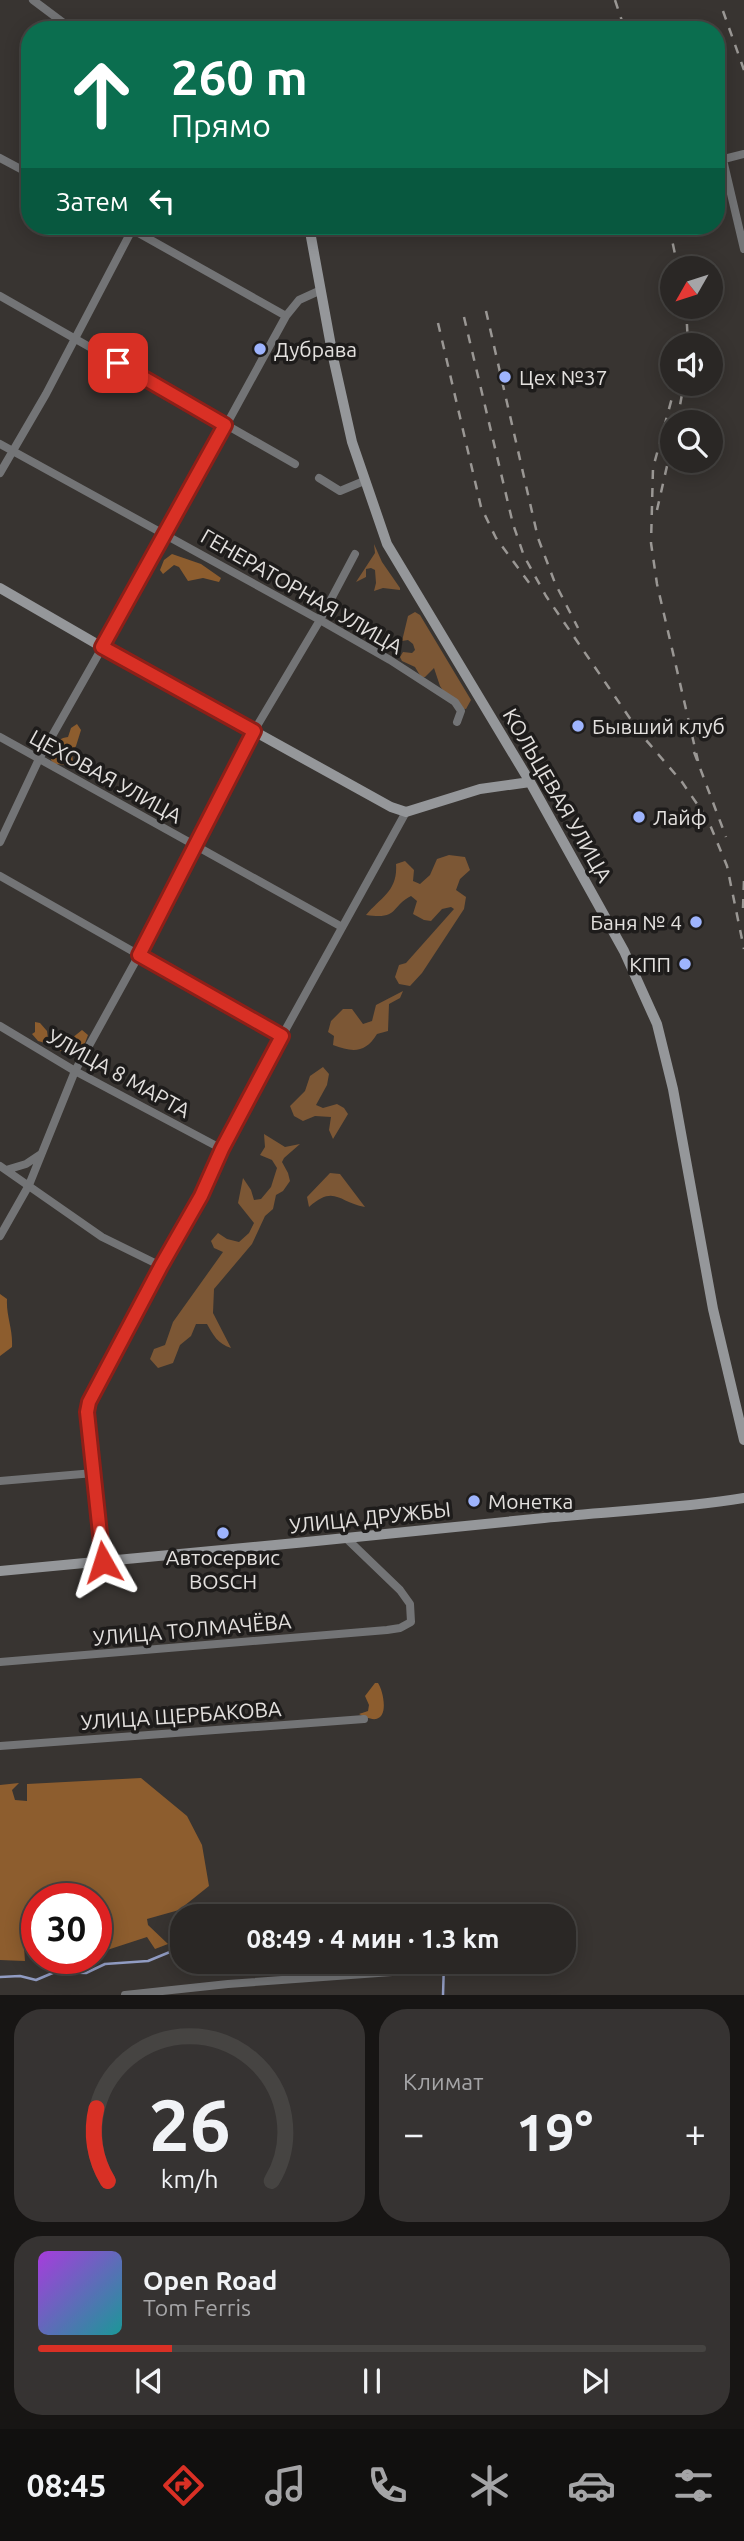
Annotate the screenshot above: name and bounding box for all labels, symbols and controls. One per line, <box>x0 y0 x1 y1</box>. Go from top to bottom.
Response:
icon: ahead <box>56 49 147 140</box>
text: 260 m <box>171 49 308 104</box>
text: Прямо <box>171 107 271 143</box>
icon: left <box>143 182 181 220</box>
text: Затем <box>56 187 129 216</box>
north arrow <box>660 256 723 318</box>
map controls <box>660 256 723 473</box>
pin <box>88 333 148 393</box>
button: sound <box>660 333 723 396</box>
place label: Дубрава <box>274 337 357 361</box>
marker: Дубрава <box>252 341 268 357</box>
icon: arrive <box>99 344 137 382</box>
place label: Цех №37 <box>519 365 608 389</box>
marker: Цех №37 <box>497 369 513 385</box>
button: search <box>660 410 723 473</box>
street label: ГЕНЕРАТОРНАЯ УЛИЦА <box>197 523 407 659</box>
street label: КОЛЬЦЕВАЯ УЛИЦА <box>498 704 618 886</box>
place label: Бывший клуб <box>592 714 725 738</box>
marker: Бывший клуб <box>570 718 586 734</box>
street label: ЦЕХОВАЯ УЛИЦА <box>26 724 186 828</box>
place label: Лайф <box>653 805 707 829</box>
marker: Лайф <box>631 809 647 825</box>
place label: Баня № 4 <box>590 910 682 934</box>
marker: Баня № 4 <box>688 914 704 930</box>
place label: КПП <box>629 952 671 976</box>
marker: КПП <box>677 956 693 972</box>
street label: УЛИЦА 8 МАРТА <box>43 1024 195 1122</box>
place label: Монетка <box>488 1489 573 1513</box>
marker: Монетка <box>466 1493 482 1509</box>
street label: УЛИЦА ДРУЖБЫ <box>288 1497 452 1537</box>
position arrow <box>66 1525 140 1599</box>
marker: Автосервис BOSCH <box>215 1525 231 1541</box>
place label: Автосервис BOSCH <box>166 1545 280 1593</box>
street label: УЛИЦА ТОЛМАЧЁВА <box>92 1608 292 1650</box>
street label: УЛИЦА ЩЕРБАКОВА <box>80 1696 283 1734</box>
speed limit sign: 30 <box>21 1883 112 1974</box>
text: 08:49 · 4 мин · 1.3 km <box>246 1924 500 1953</box>
text: Климат <box>403 2069 483 2094</box>
text: 26 <box>148 2084 231 2166</box>
text: 19° <box>516 2103 593 2161</box>
text: − <box>403 2112 424 2154</box>
text: + <box>685 2112 706 2154</box>
text: km/h <box>161 2165 218 2193</box>
text: Open Road <box>143 2266 277 2295</box>
text: Tom Ferris <box>143 2295 251 2320</box>
icon: previous <box>130 2362 168 2400</box>
icon: pause <box>353 2362 391 2400</box>
icon: next <box>576 2362 614 2400</box>
icon: directions <box>159 2461 208 2510</box>
icon: music <box>261 2461 310 2510</box>
icon: phone <box>363 2461 412 2510</box>
icon: climate <box>465 2461 514 2510</box>
icon: car <box>567 2461 616 2510</box>
icon: filters <box>669 2461 718 2510</box>
text: 08:45 <box>26 2467 107 2503</box>

